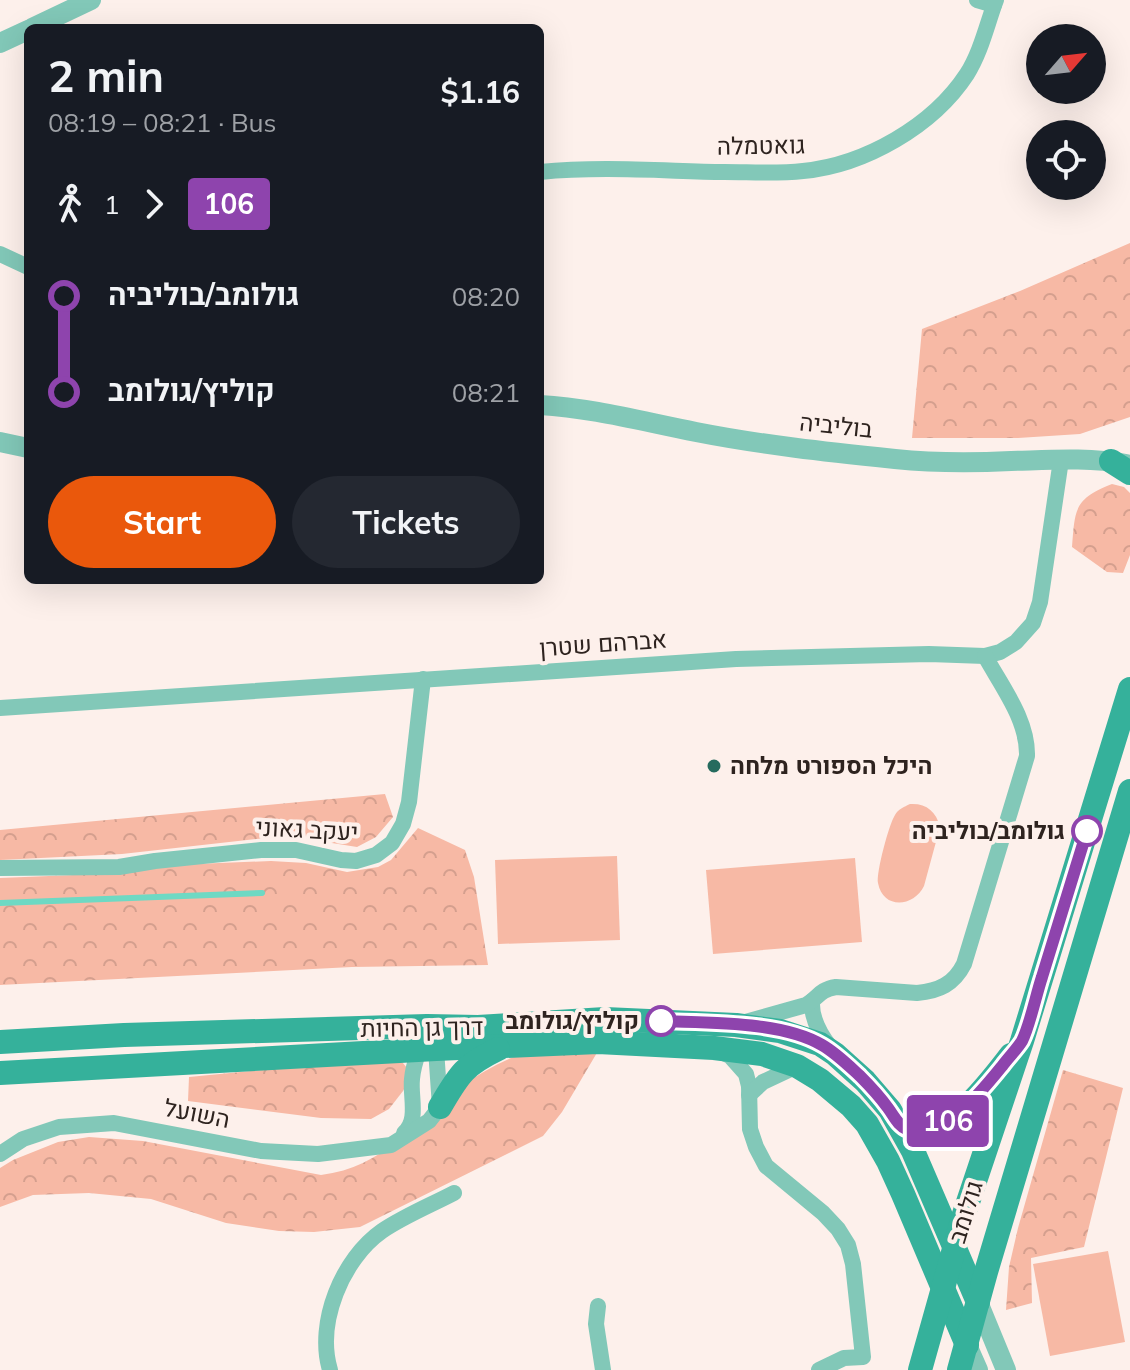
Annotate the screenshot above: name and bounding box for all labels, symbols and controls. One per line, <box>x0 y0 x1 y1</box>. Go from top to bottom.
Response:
north arrow <box>1026 24 1106 104</box>
map controls <box>1026 24 1106 200</box>
text: 2 min <box>48 48 164 103</box>
text: $1.16 <box>441 73 520 111</box>
text: 08:19 – 08:21 · Bus <box>48 106 277 139</box>
button: locate <box>1026 120 1106 200</box>
street label: גואטמלה <box>717 129 805 161</box>
icon: walk <box>48 182 92 226</box>
icon: forward <box>132 182 176 226</box>
text: 106 <box>204 186 254 221</box>
text: 1 <box>104 188 120 221</box>
text: גולומב/בוליביה <box>108 275 299 313</box>
text: 08:20 <box>452 280 520 313</box>
text: קוליץ/גולומב <box>108 371 275 409</box>
text: 08:21 <box>452 376 520 409</box>
street label: בוליביה <box>798 406 874 444</box>
button: Start <box>48 476 276 568</box>
button: Tickets <box>292 476 520 568</box>
street label: אברהם שטרן <box>538 624 668 662</box>
place label: היכל הספורט מלחה <box>730 750 932 780</box>
marker: היכל הספורט מלחה <box>705 757 723 775</box>
street label: יעקב גאוני <box>255 811 359 847</box>
place label: גולומב/בוליביה <box>912 815 1065 845</box>
marker: גולומב/בוליביה <box>1072 816 1102 846</box>
place label: קוליץ/גולומב <box>506 1005 639 1035</box>
marker: קוליץ/גולומב <box>646 1006 676 1036</box>
street label: דרך גן החיות <box>360 1011 484 1043</box>
street label: השועל <box>162 1092 233 1134</box>
line badge: 106 <box>902 1095 994 1147</box>
text: 106 <box>923 1103 973 1138</box>
street label: גולומב <box>941 1177 989 1247</box>

